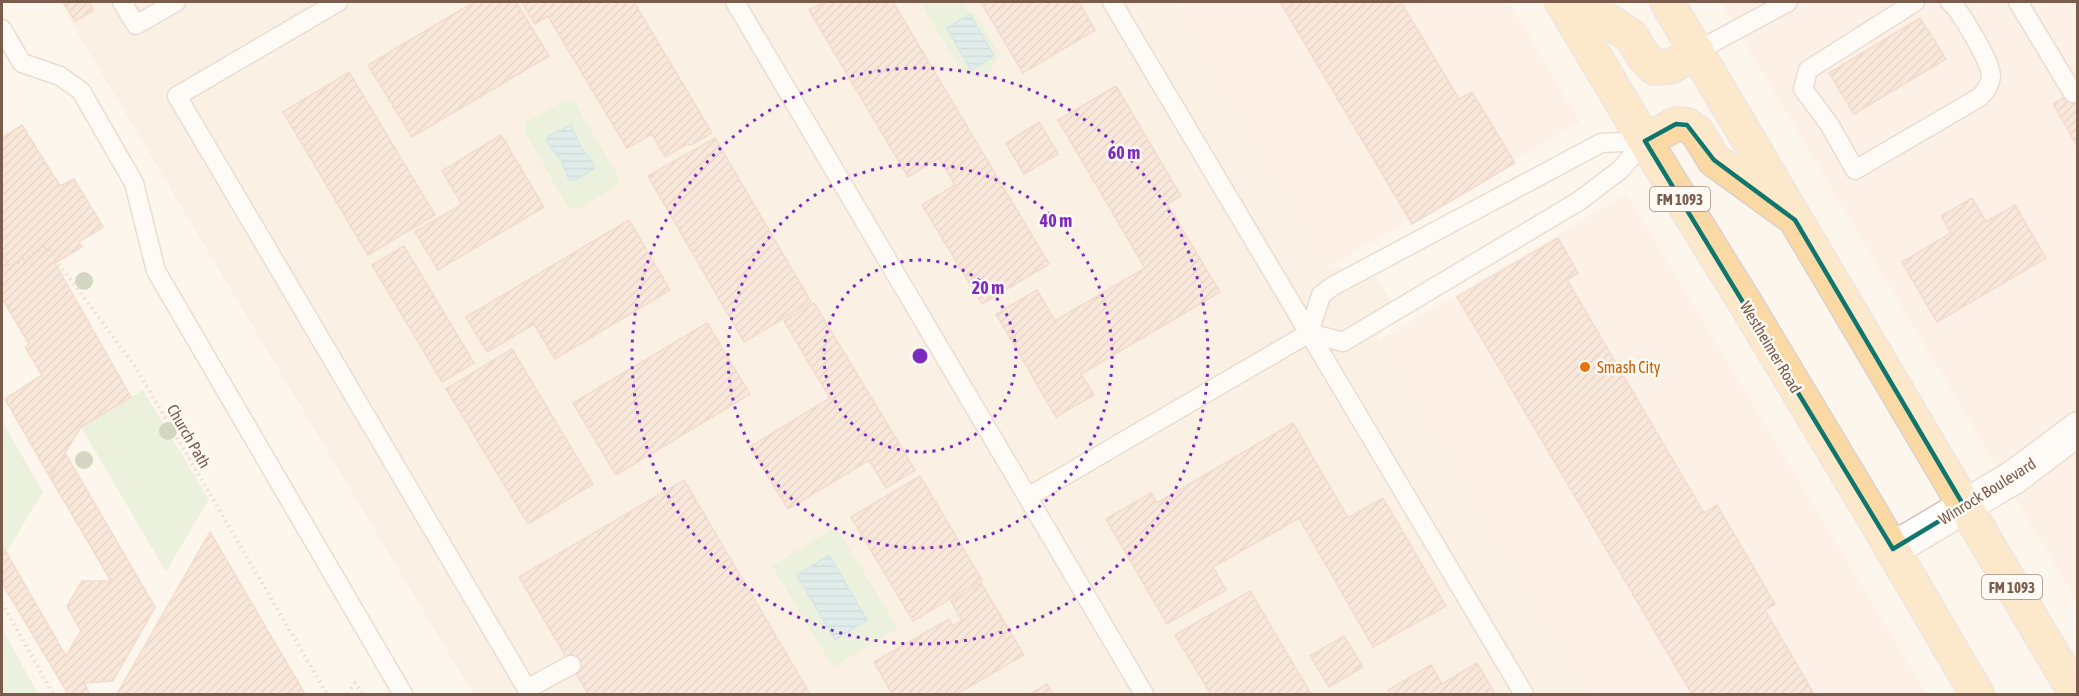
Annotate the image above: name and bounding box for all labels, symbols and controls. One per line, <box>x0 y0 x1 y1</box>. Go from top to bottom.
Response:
text: 60 m <box>1108 142 1140 163</box>
road number: FM 1093 <box>1650 187 1710 211</box>
text: 40 m <box>1039 210 1072 231</box>
text: 20 m <box>972 277 1004 298</box>
street label: Westheimer Road <box>1737 298 1805 396</box>
centre of rings <box>910 346 930 366</box>
place label: Smash City <box>1597 358 1661 377</box>
marker: Smash City <box>1578 360 1592 374</box>
street label: Church Path <box>164 401 214 471</box>
street label: Winrock Boulevard <box>1935 454 2039 528</box>
road number: FM 1093 <box>1982 575 2042 599</box>

